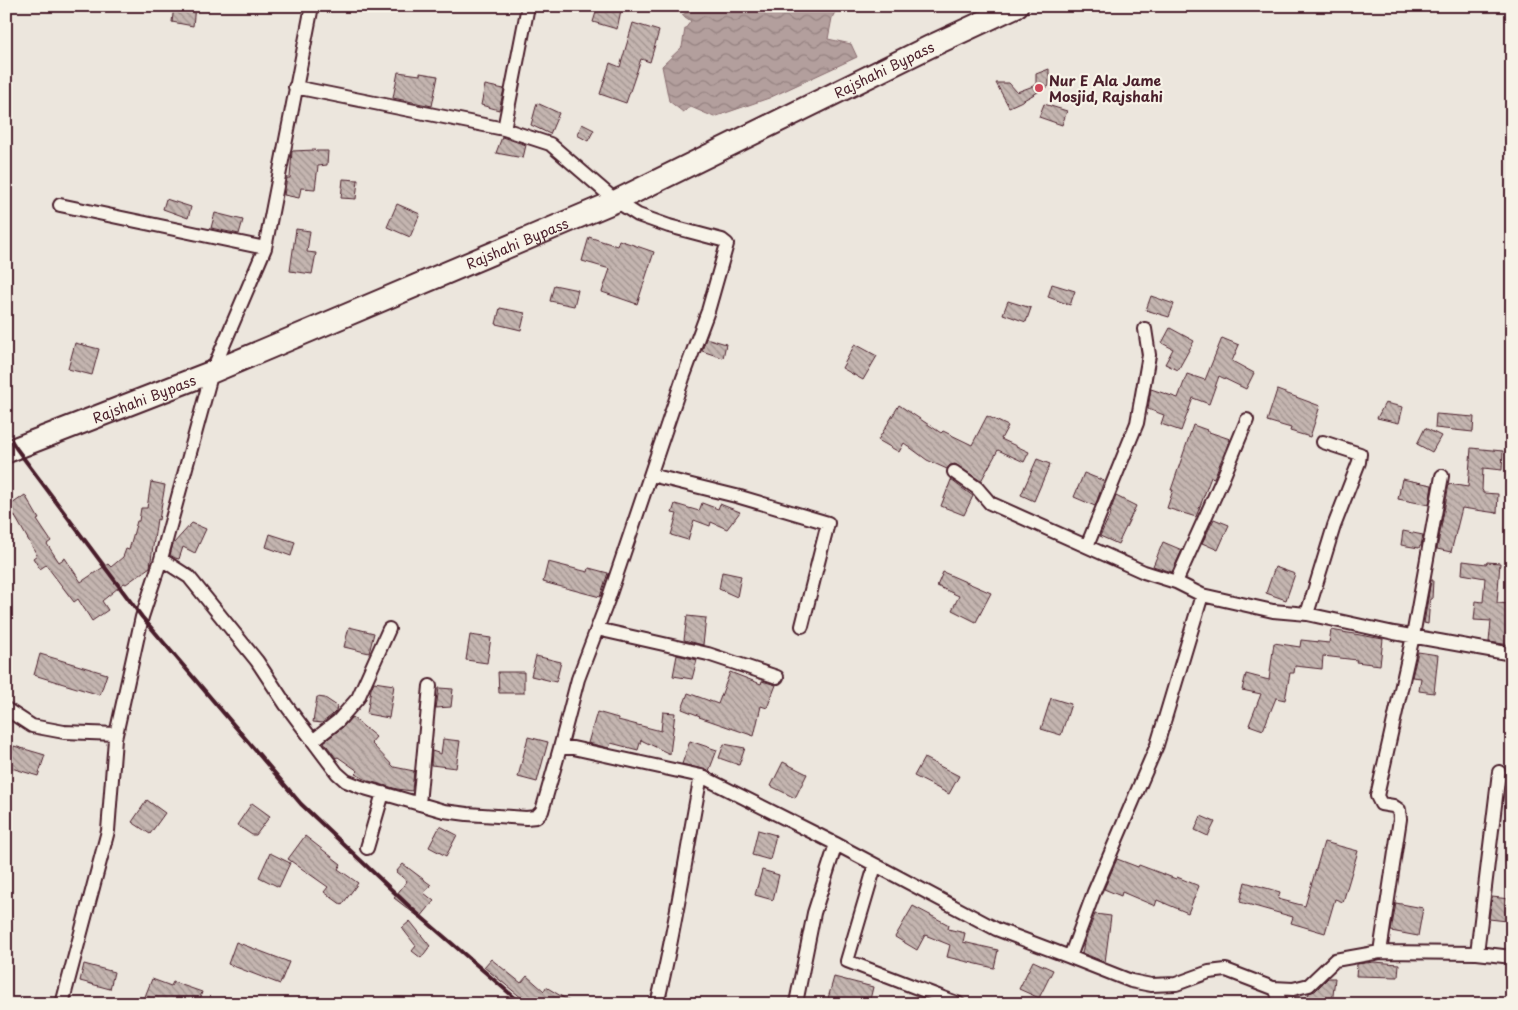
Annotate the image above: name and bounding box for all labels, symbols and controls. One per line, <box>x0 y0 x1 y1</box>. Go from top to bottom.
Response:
street label: Rajshahi Bypass <box>830 36 938 103</box>
place label: Nur E Ala Jame Mosjid, Rajshahi <box>1049 70 1163 107</box>
marker: Nur E Ala Jame Mosjid, Rajshahi <box>1033 82 1045 94</box>
street label: Rajshahi Bypass <box>462 212 572 274</box>
street label: Rajshahi Bypass <box>89 369 199 428</box>

